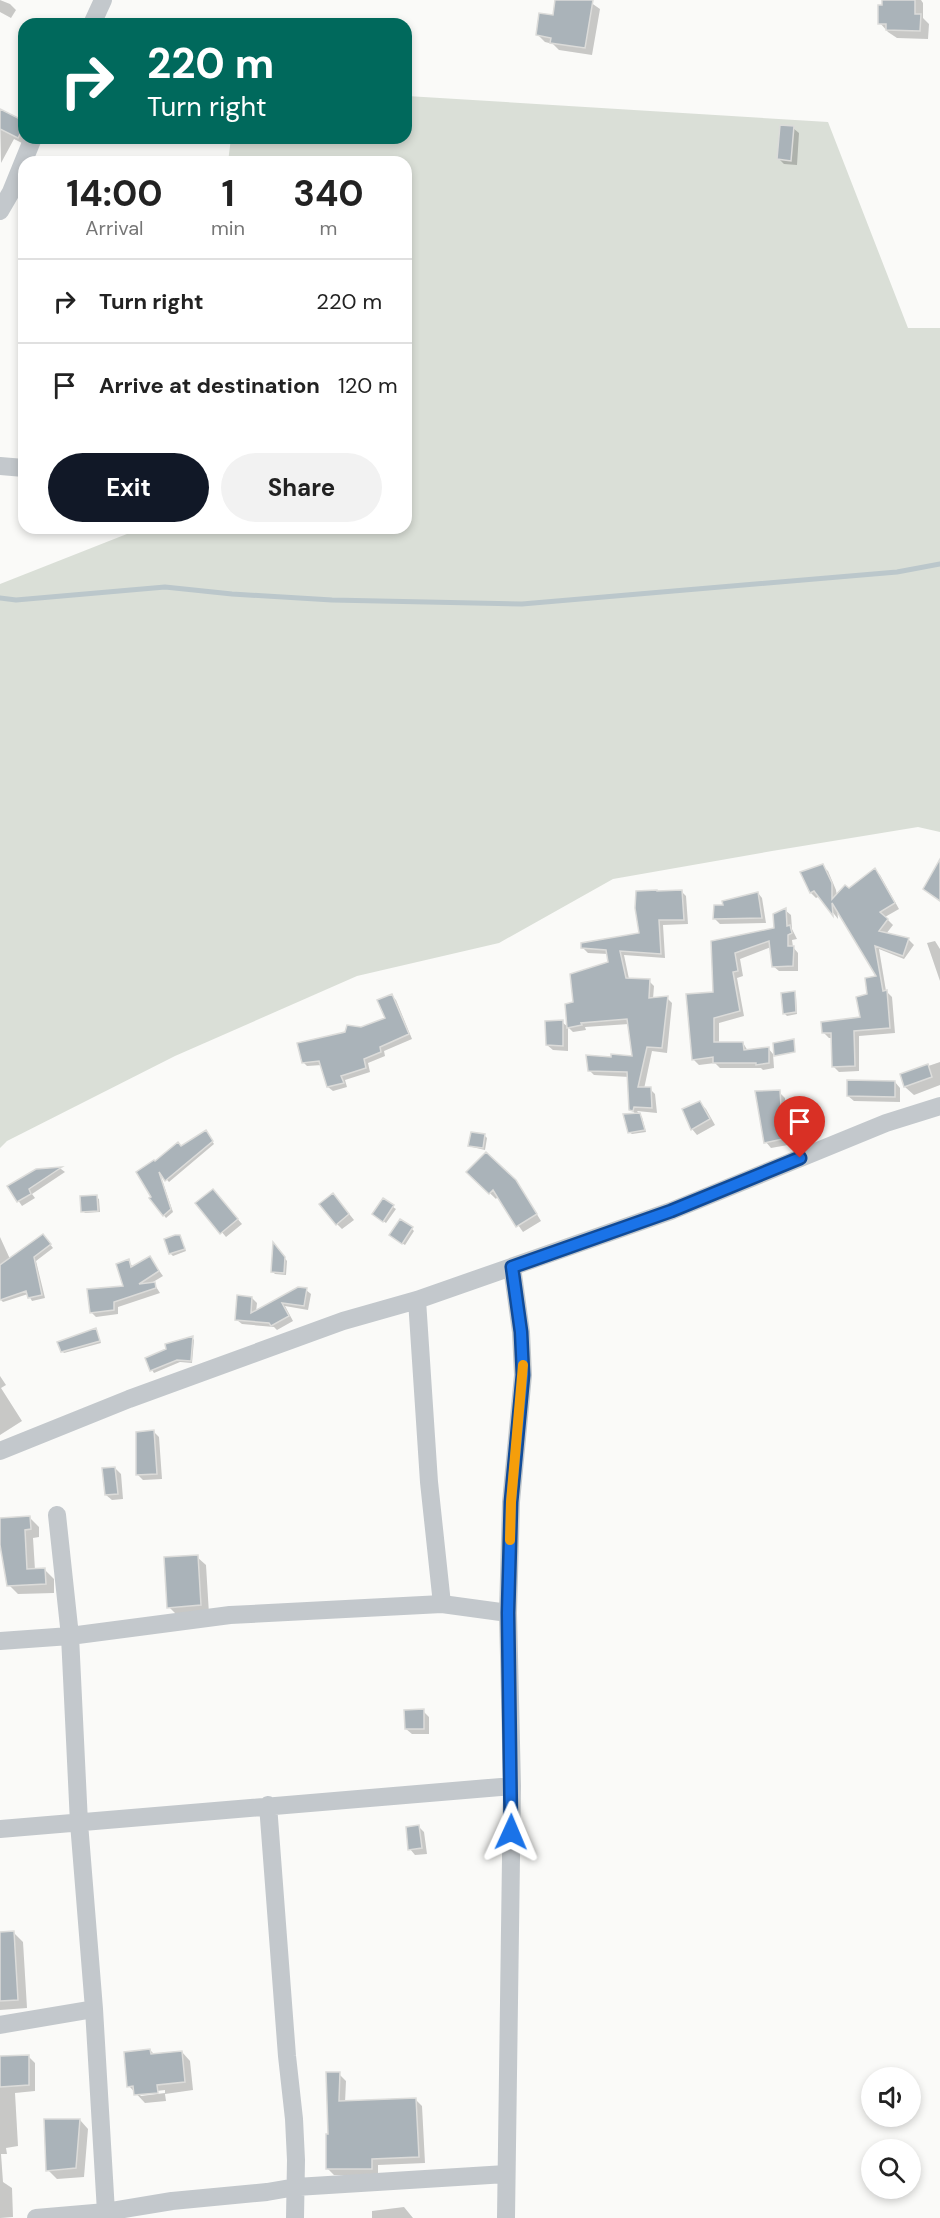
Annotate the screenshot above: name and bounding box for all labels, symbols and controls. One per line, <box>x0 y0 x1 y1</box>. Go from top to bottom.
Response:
text: 220 m <box>147 36 274 91</box>
icon: right <box>48 42 126 120</box>
text: Turn right <box>147 89 267 124</box>
text: 14:00 <box>66 170 163 217</box>
text: 1 <box>221 170 234 217</box>
text: 340 <box>293 170 364 217</box>
text: Arrival <box>85 215 144 241</box>
text: min <box>211 215 245 241</box>
text: m <box>320 215 337 241</box>
icon: right <box>48 285 81 318</box>
text: Turn right <box>99 287 204 316</box>
text: 220 m <box>316 287 382 316</box>
icon: arrive <box>48 369 81 402</box>
text: Arrive at destination <box>99 371 320 400</box>
text: 120 m <box>338 371 398 400</box>
button: Exit <box>48 453 209 522</box>
button: Share <box>221 453 382 522</box>
pin <box>774 1096 825 1158</box>
icon: arrive <box>783 1105 816 1138</box>
position arrow <box>479 1800 543 1864</box>
map controls <box>861 2067 921 2199</box>
button: sound <box>861 2067 921 2127</box>
button: search <box>861 2139 921 2199</box>

